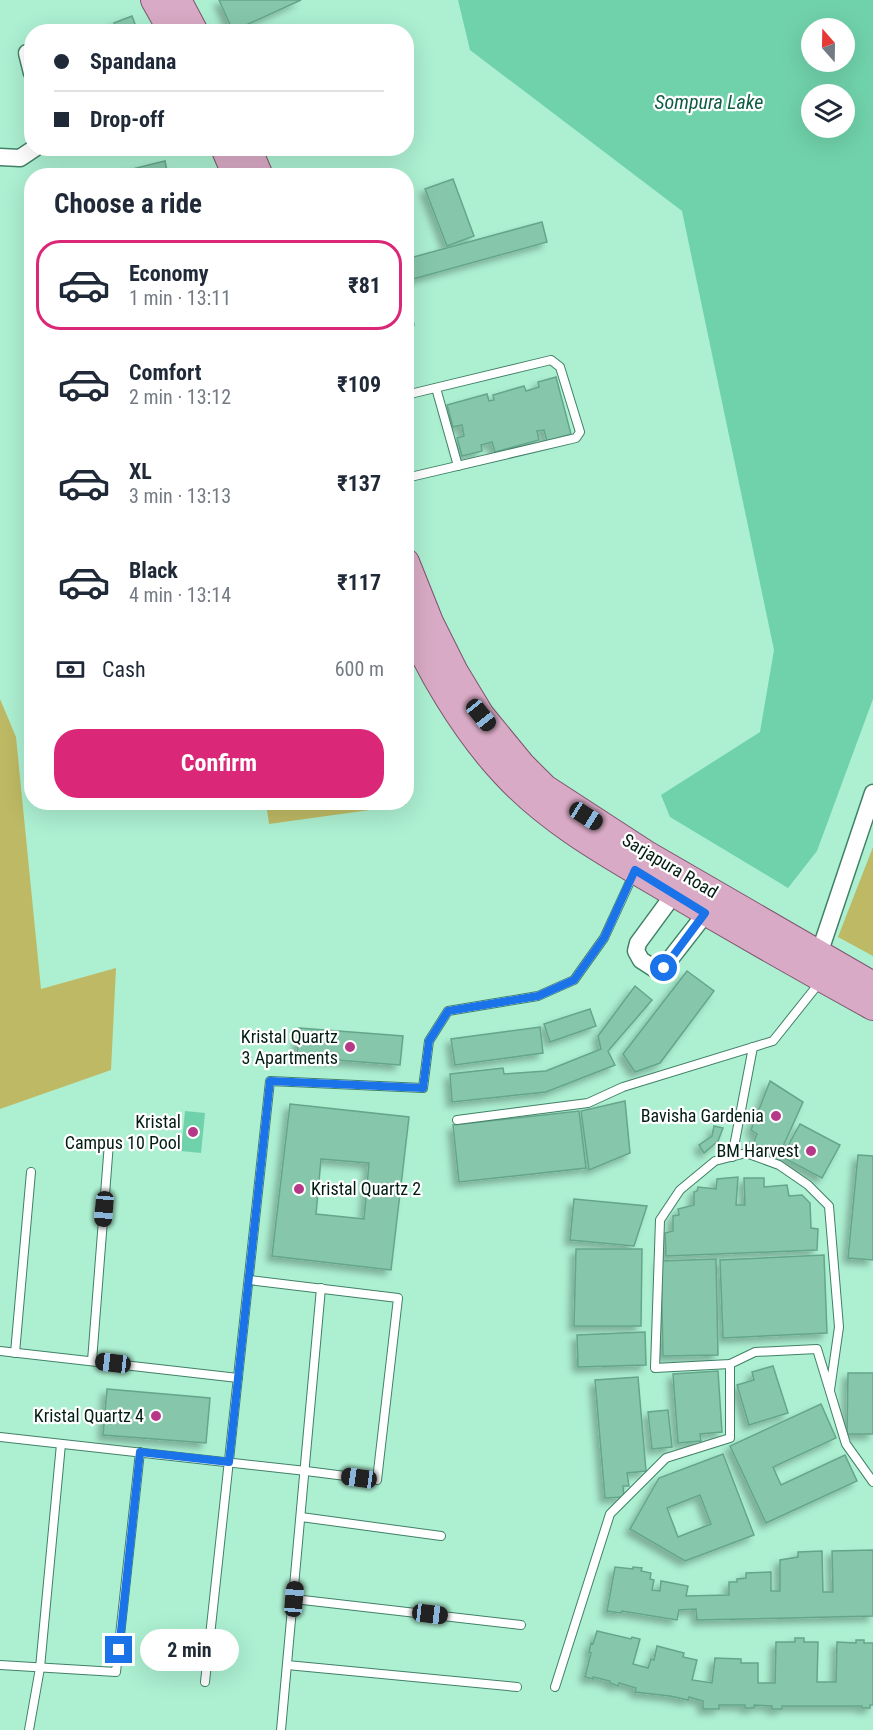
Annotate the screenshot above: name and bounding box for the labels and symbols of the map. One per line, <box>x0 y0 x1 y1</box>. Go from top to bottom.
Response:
north arrow <box>801 18 855 72</box>
water label: Sompura Lake <box>655 90 763 114</box>
car <box>463 695 499 735</box>
car <box>566 799 606 833</box>
street label: Sarjapura Road <box>619 829 722 902</box>
route start <box>650 954 677 981</box>
place label: Kristal Quartz 3 Apartments <box>241 1026 338 1068</box>
marker: Kristal Quartz 3 Apartments <box>343 1040 357 1054</box>
place label: Bavisha Gardenia <box>641 1105 764 1126</box>
marker: Bavisha Gardenia <box>769 1109 783 1123</box>
place label: Kristal Campus 10 Pool <box>65 1111 181 1153</box>
marker: Kristal Campus 10 Pool <box>186 1125 200 1139</box>
place label: BM Harvest <box>716 1140 799 1161</box>
marker: BM Harvest <box>804 1144 818 1158</box>
place label: Kristal Quartz 2 <box>311 1178 421 1199</box>
marker: Kristal Quartz 2 <box>292 1182 306 1196</box>
car <box>93 1190 115 1228</box>
car <box>94 1352 132 1374</box>
place label: Kristal Quartz 4 <box>34 1405 144 1426</box>
marker: Kristal Quartz 4 <box>149 1409 163 1423</box>
car <box>340 1467 378 1489</box>
car <box>283 1580 305 1618</box>
car <box>411 1603 449 1625</box>
callout: 2 min <box>140 1629 239 1671</box>
route end <box>105 1636 132 1663</box>

